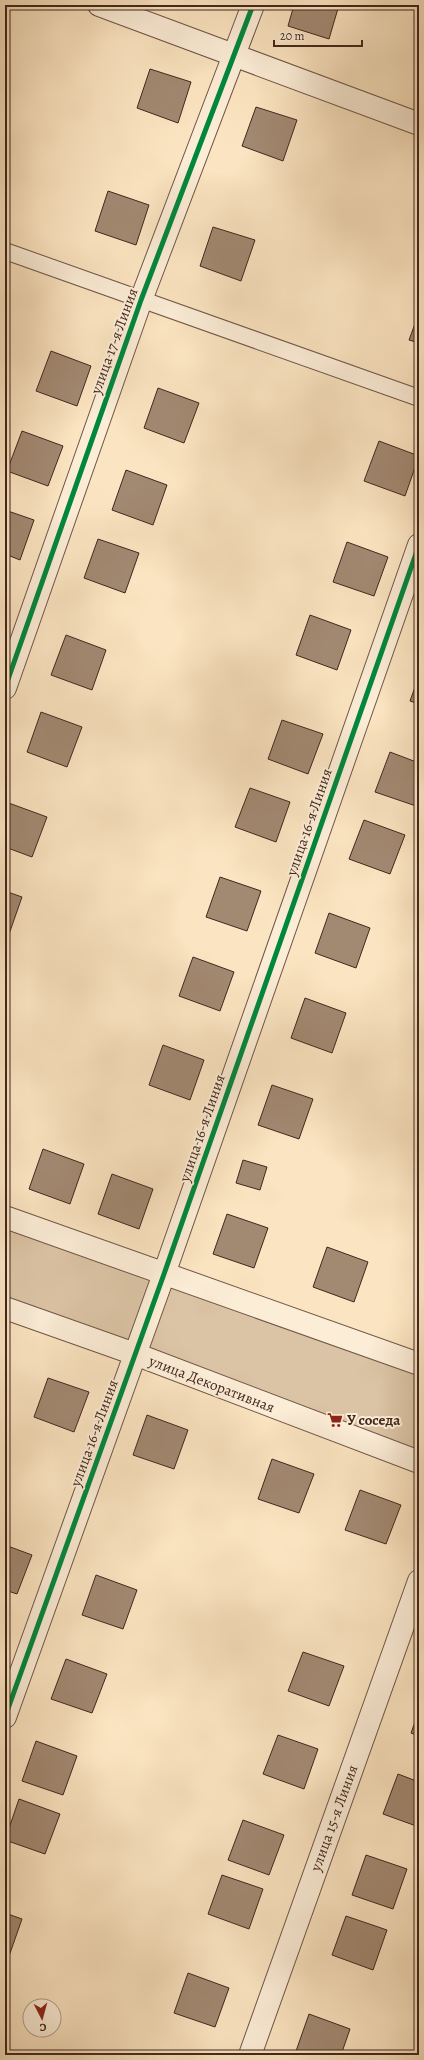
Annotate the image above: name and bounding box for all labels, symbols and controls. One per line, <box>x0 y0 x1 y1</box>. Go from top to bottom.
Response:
scale bar <box>274 22 362 48</box>
text: 20 m <box>280 28 304 44</box>
street label: улица 17-я Линия <box>85 285 142 398</box>
street label: улица 16-я Линия <box>281 766 337 879</box>
street label: улица 16-я Линия <box>174 1072 230 1185</box>
street label: улица Декоративная <box>145 1350 278 1417</box>
street label: улица 16-я Линия <box>65 1377 123 1490</box>
place label: У соседа <box>347 1410 401 1430</box>
supermarket icon: У соседа <box>326 1411 344 1429</box>
street label: улица 15-я Линия <box>305 1762 362 1875</box>
north arrow <box>22 1998 62 2038</box>
text: С <box>39 2020 47 2035</box>

